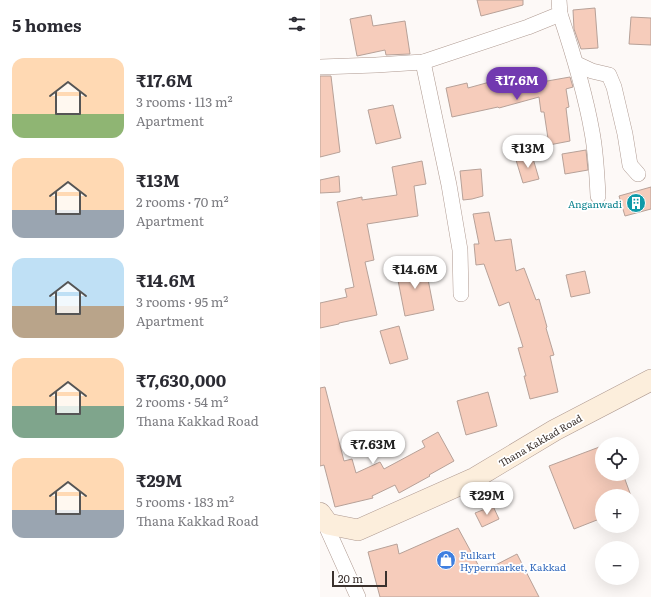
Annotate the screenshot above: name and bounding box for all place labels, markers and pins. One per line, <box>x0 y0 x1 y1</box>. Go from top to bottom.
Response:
pin: ₹17.6M <box>484 67 550 101</box>
pin: ₹13M <box>504 135 552 169</box>
building icon: Anganwadi <box>625 192 647 214</box>
place label: Anganwadi <box>568 196 623 211</box>
pin: ₹14.6M <box>382 256 448 290</box>
pin: ₹7.63M <box>340 431 406 465</box>
pin: ₹29M <box>463 482 511 516</box>
place label: Fulkart Hypermarket, Kakkad <box>460 547 566 574</box>
shop icon: Fulkart Hypermarket, Kakkad <box>435 549 457 571</box>

